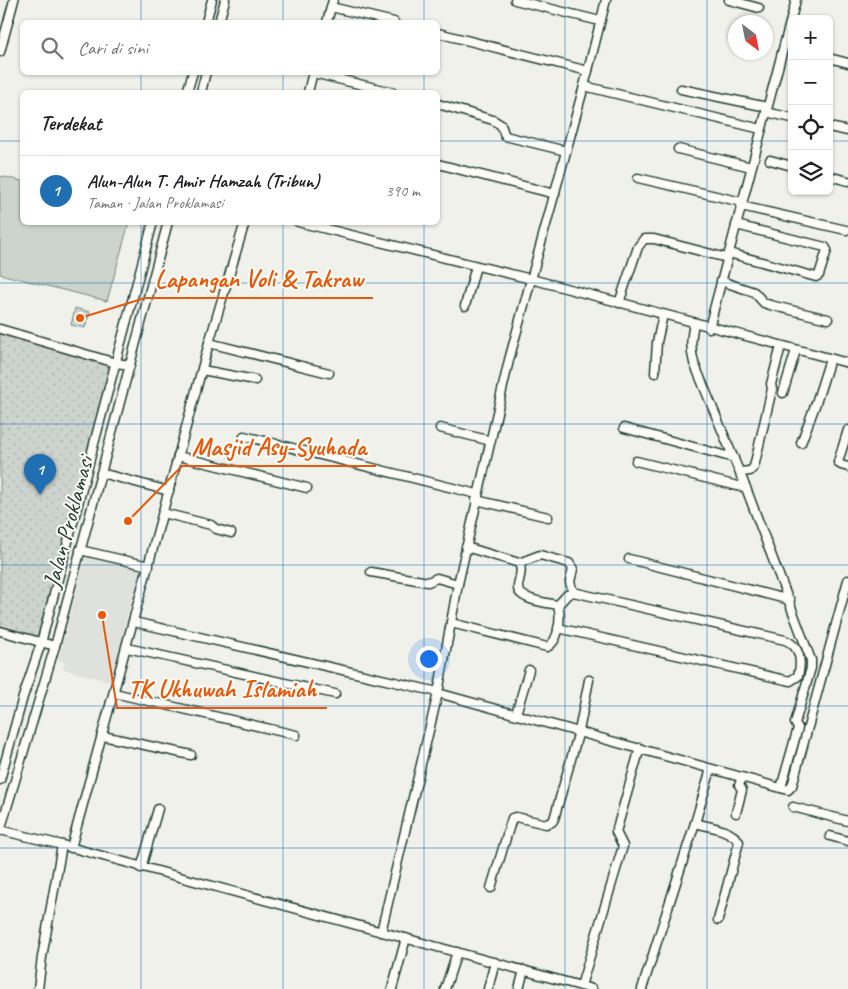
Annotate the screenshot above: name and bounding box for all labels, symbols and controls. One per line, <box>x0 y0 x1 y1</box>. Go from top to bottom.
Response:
north arrow <box>728 15 773 60</box>
map controls <box>788 15 833 195</box>
button: + <box>788 15 833 60</box>
search box <box>20 20 440 75</box>
icon: search <box>38 34 66 62</box>
text: Cari di sini <box>78 36 148 60</box>
button: − <box>788 60 833 105</box>
button: locate <box>788 105 833 150</box>
text: Terdekat <box>40 110 101 136</box>
button: layers <box>788 150 833 195</box>
text: Alun-Alun T. Amir Hamzah (Tribun) <box>87 169 320 193</box>
text: 1 <box>52 181 60 201</box>
text: 390 m <box>386 181 420 201</box>
text: Taman · Jalan Proklamasi <box>87 193 223 213</box>
callout: Lapangan Voli & Takraw <box>145 258 373 298</box>
text: Lapangan Voli & Takraw <box>155 263 365 295</box>
callout: Masjid Asy-Syuhada <box>182 426 376 466</box>
text: Masjid Asy-Syuhada <box>192 431 369 463</box>
street label: Jalan Proklamasi <box>36 449 101 592</box>
pin: 1 <box>24 454 56 495</box>
your location <box>416 646 442 672</box>
callout: TK Ukhuwah Islamiah <box>117 668 327 708</box>
text: TK Ukhuwah Islamiah <box>128 673 318 705</box>

